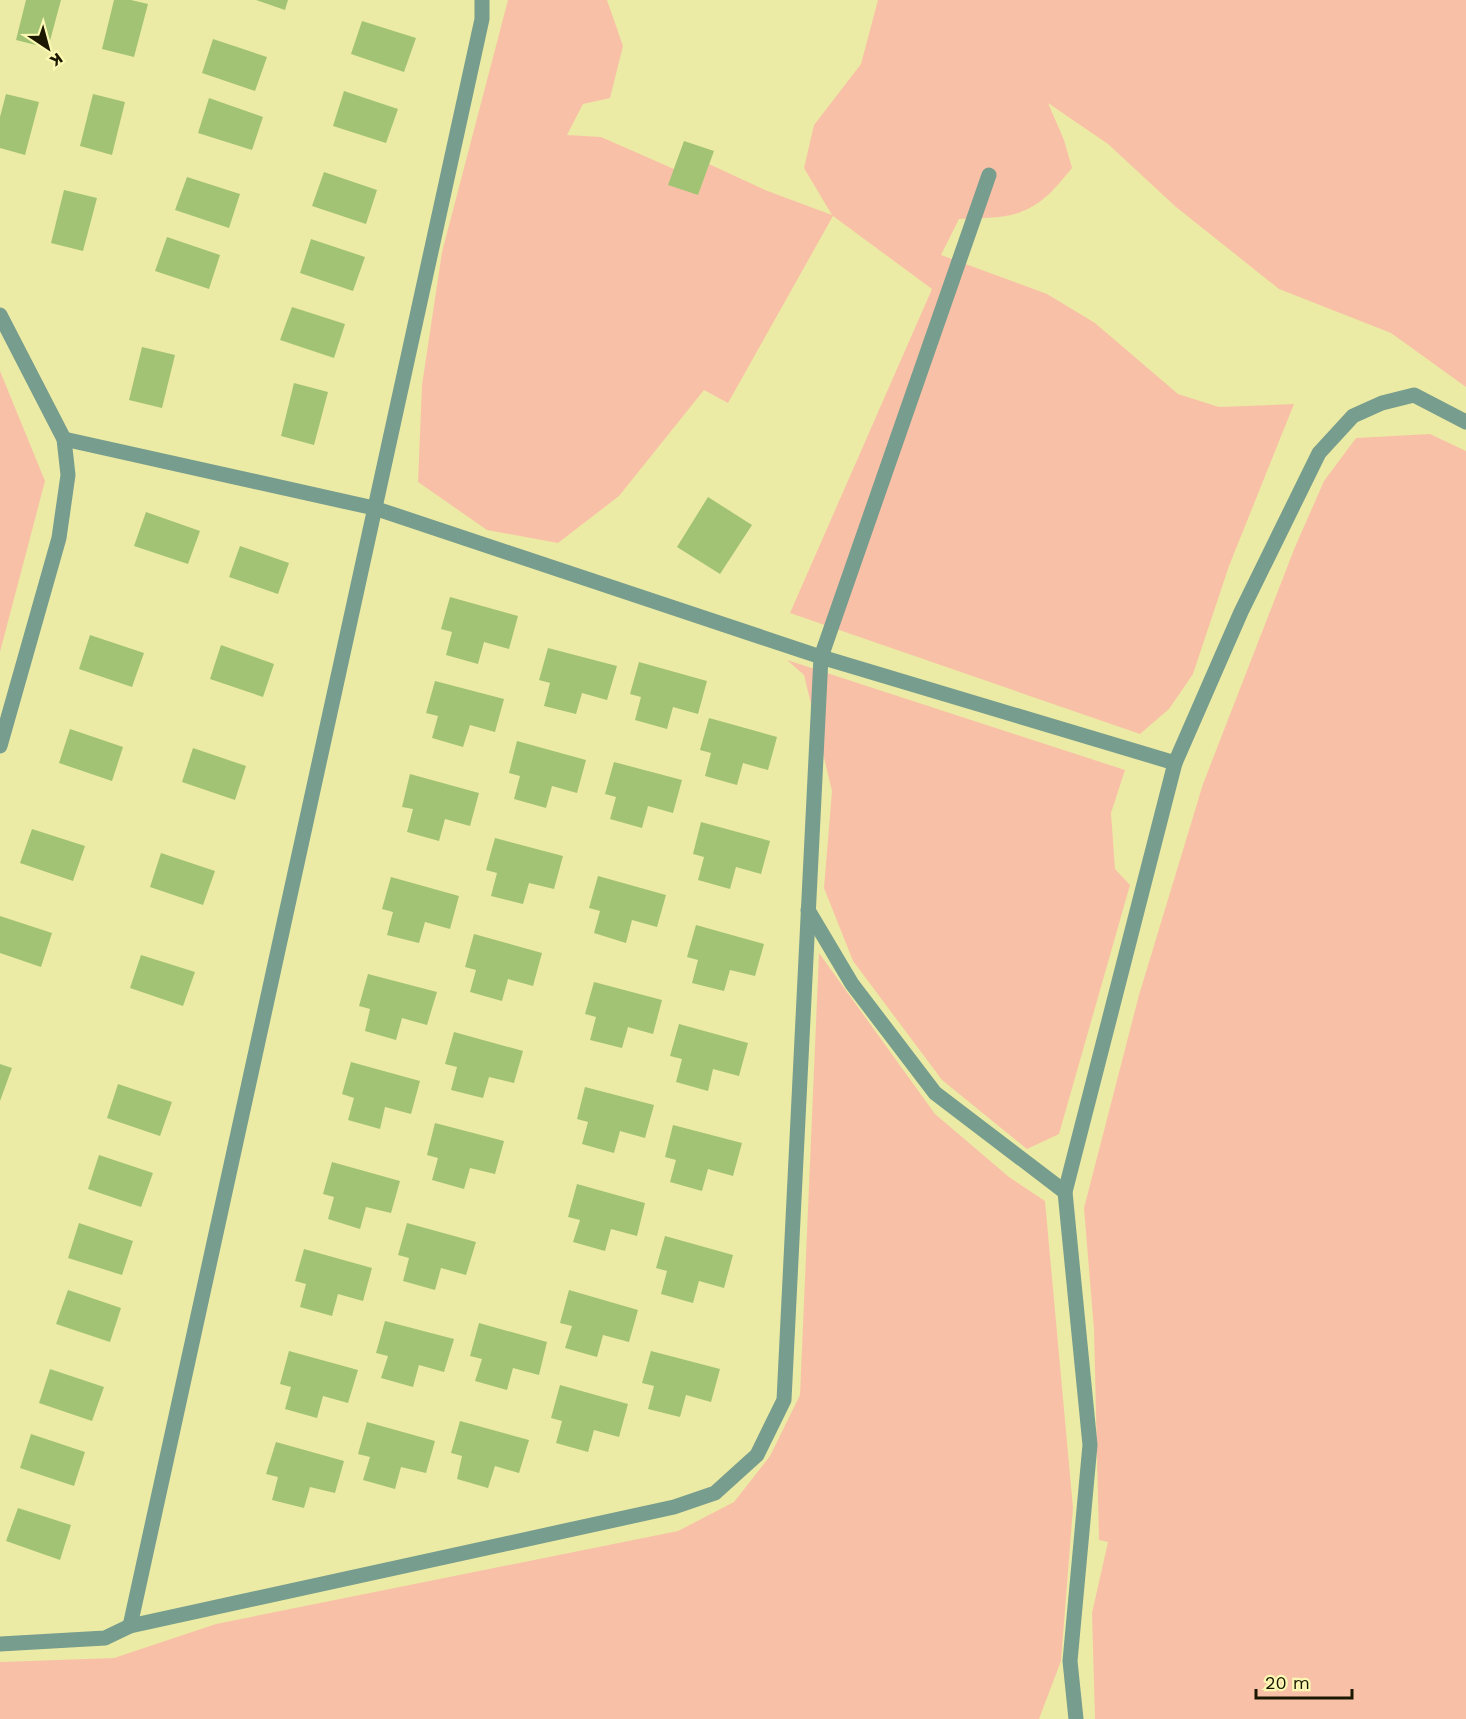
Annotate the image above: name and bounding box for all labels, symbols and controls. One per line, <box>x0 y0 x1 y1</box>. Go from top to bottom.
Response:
north arrow <box>18 18 78 78</box>
text: K <box>46 49 67 71</box>
scale bar <box>1256 1662 1352 1700</box>
text: 20 m <box>1265 1672 1310 1693</box>

